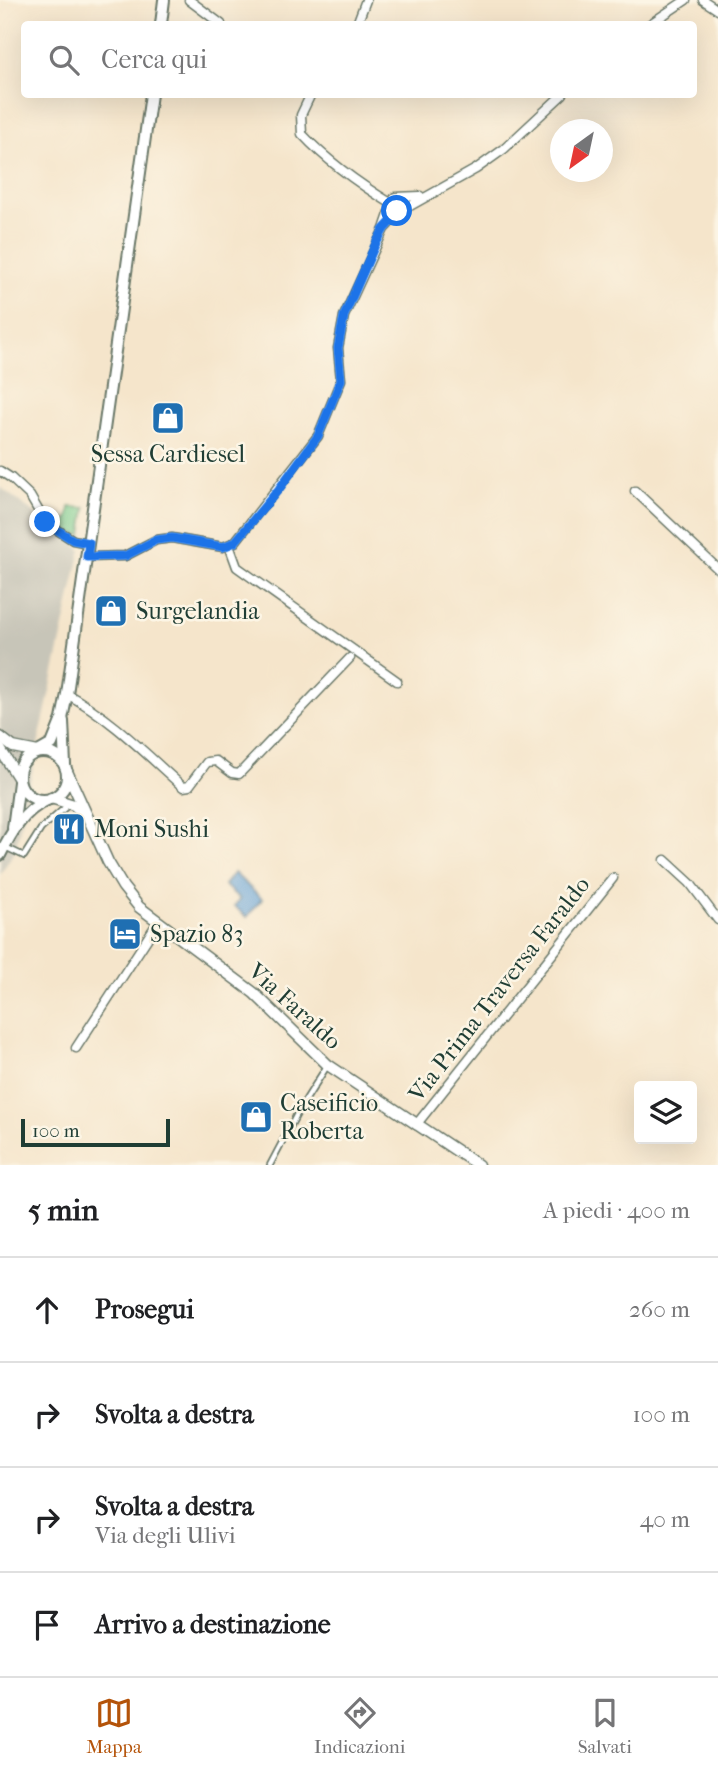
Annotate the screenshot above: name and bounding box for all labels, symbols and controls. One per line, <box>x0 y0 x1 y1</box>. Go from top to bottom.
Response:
search box <box>21 21 697 98</box>
icon: search <box>45 41 83 79</box>
text: Cerca qui <box>101 44 207 75</box>
north arrow <box>550 119 613 182</box>
route start <box>381 195 412 226</box>
shop icon: Sessa Cardiesel <box>149 399 187 437</box>
place label: Sessa Cardiesel <box>91 440 246 468</box>
route end <box>29 506 60 537</box>
shop icon: Surgelandia <box>92 592 130 630</box>
place label: Surgelandia <box>136 597 260 625</box>
restaurant icon: Moni Sushi <box>50 810 88 848</box>
place label: Moni Sushi <box>94 815 209 843</box>
street label: Via Prima Traversa Faraldo <box>402 871 596 1108</box>
hotel icon: Spazio 83 <box>106 915 144 953</box>
place label: Spazio 83 <box>150 920 243 948</box>
street label: Via Faraldo <box>242 956 347 1055</box>
map controls <box>634 1081 697 1144</box>
button: layers <box>634 1081 697 1144</box>
place label: Caseificio Roberta <box>280 1089 378 1145</box>
shop icon: Caseificio Roberta <box>237 1098 275 1136</box>
scale bar <box>21 1116 170 1148</box>
text: 100 m <box>32 1120 80 1142</box>
text: 5 min <box>28 1193 99 1228</box>
text: A piedi · 400 m <box>543 1197 690 1224</box>
icon: ahead <box>28 1291 66 1329</box>
text: Prosegui <box>95 1294 194 1325</box>
text: 260 m <box>629 1296 690 1323</box>
icon: right <box>28 1396 66 1434</box>
text: Svolta a destra <box>95 1399 254 1430</box>
text: 100 m <box>632 1401 690 1428</box>
text: Svolta a destra <box>95 1491 254 1522</box>
icon: right <box>28 1501 66 1539</box>
text: 40 m <box>640 1506 690 1533</box>
text: Via degli Ulivi <box>95 1522 236 1549</box>
icon: arrive <box>28 1606 66 1644</box>
text: Arrivo a destinazione <box>95 1609 331 1640</box>
tab: Mappa <box>86 1694 142 1758</box>
tab: Indicazioni <box>314 1694 405 1758</box>
tab: Salvati <box>578 1694 632 1758</box>

